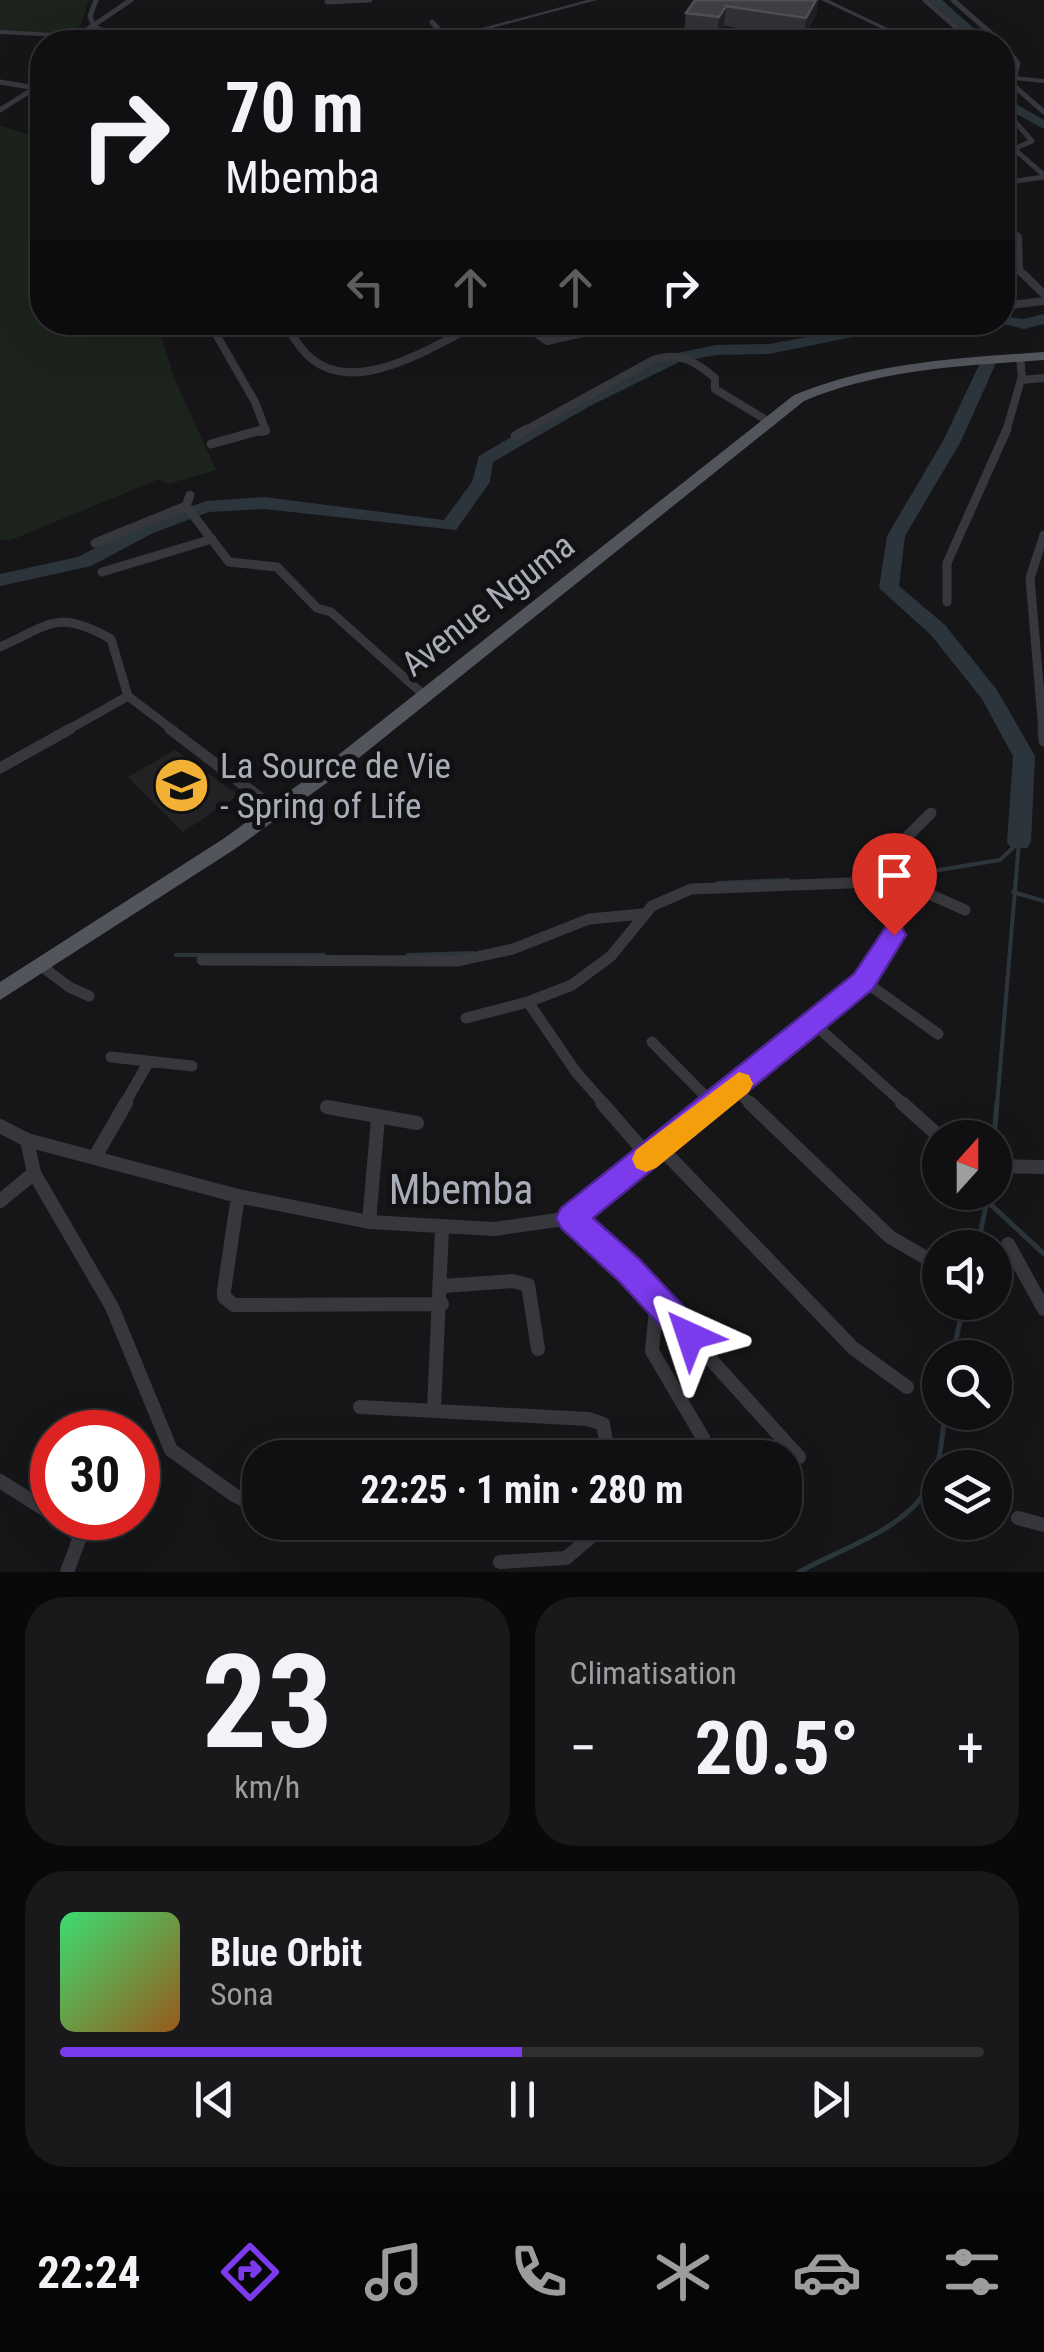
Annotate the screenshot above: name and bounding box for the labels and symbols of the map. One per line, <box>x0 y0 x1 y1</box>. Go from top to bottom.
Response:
street label: Avenue Nguma <box>394 525 582 685</box>
place label: La Source de Vie - Spring of Life <box>220 746 451 827</box>
school or university icon: La Source de Vie - Spring of Life <box>151 756 211 816</box>
pin <box>852 833 937 936</box>
north arrow <box>922 1120 1012 1210</box>
street label: Mbemba <box>389 1165 533 1214</box>
position arrow <box>638 1284 742 1388</box>
speed limit sign: 30 <box>30 1410 160 1540</box>

